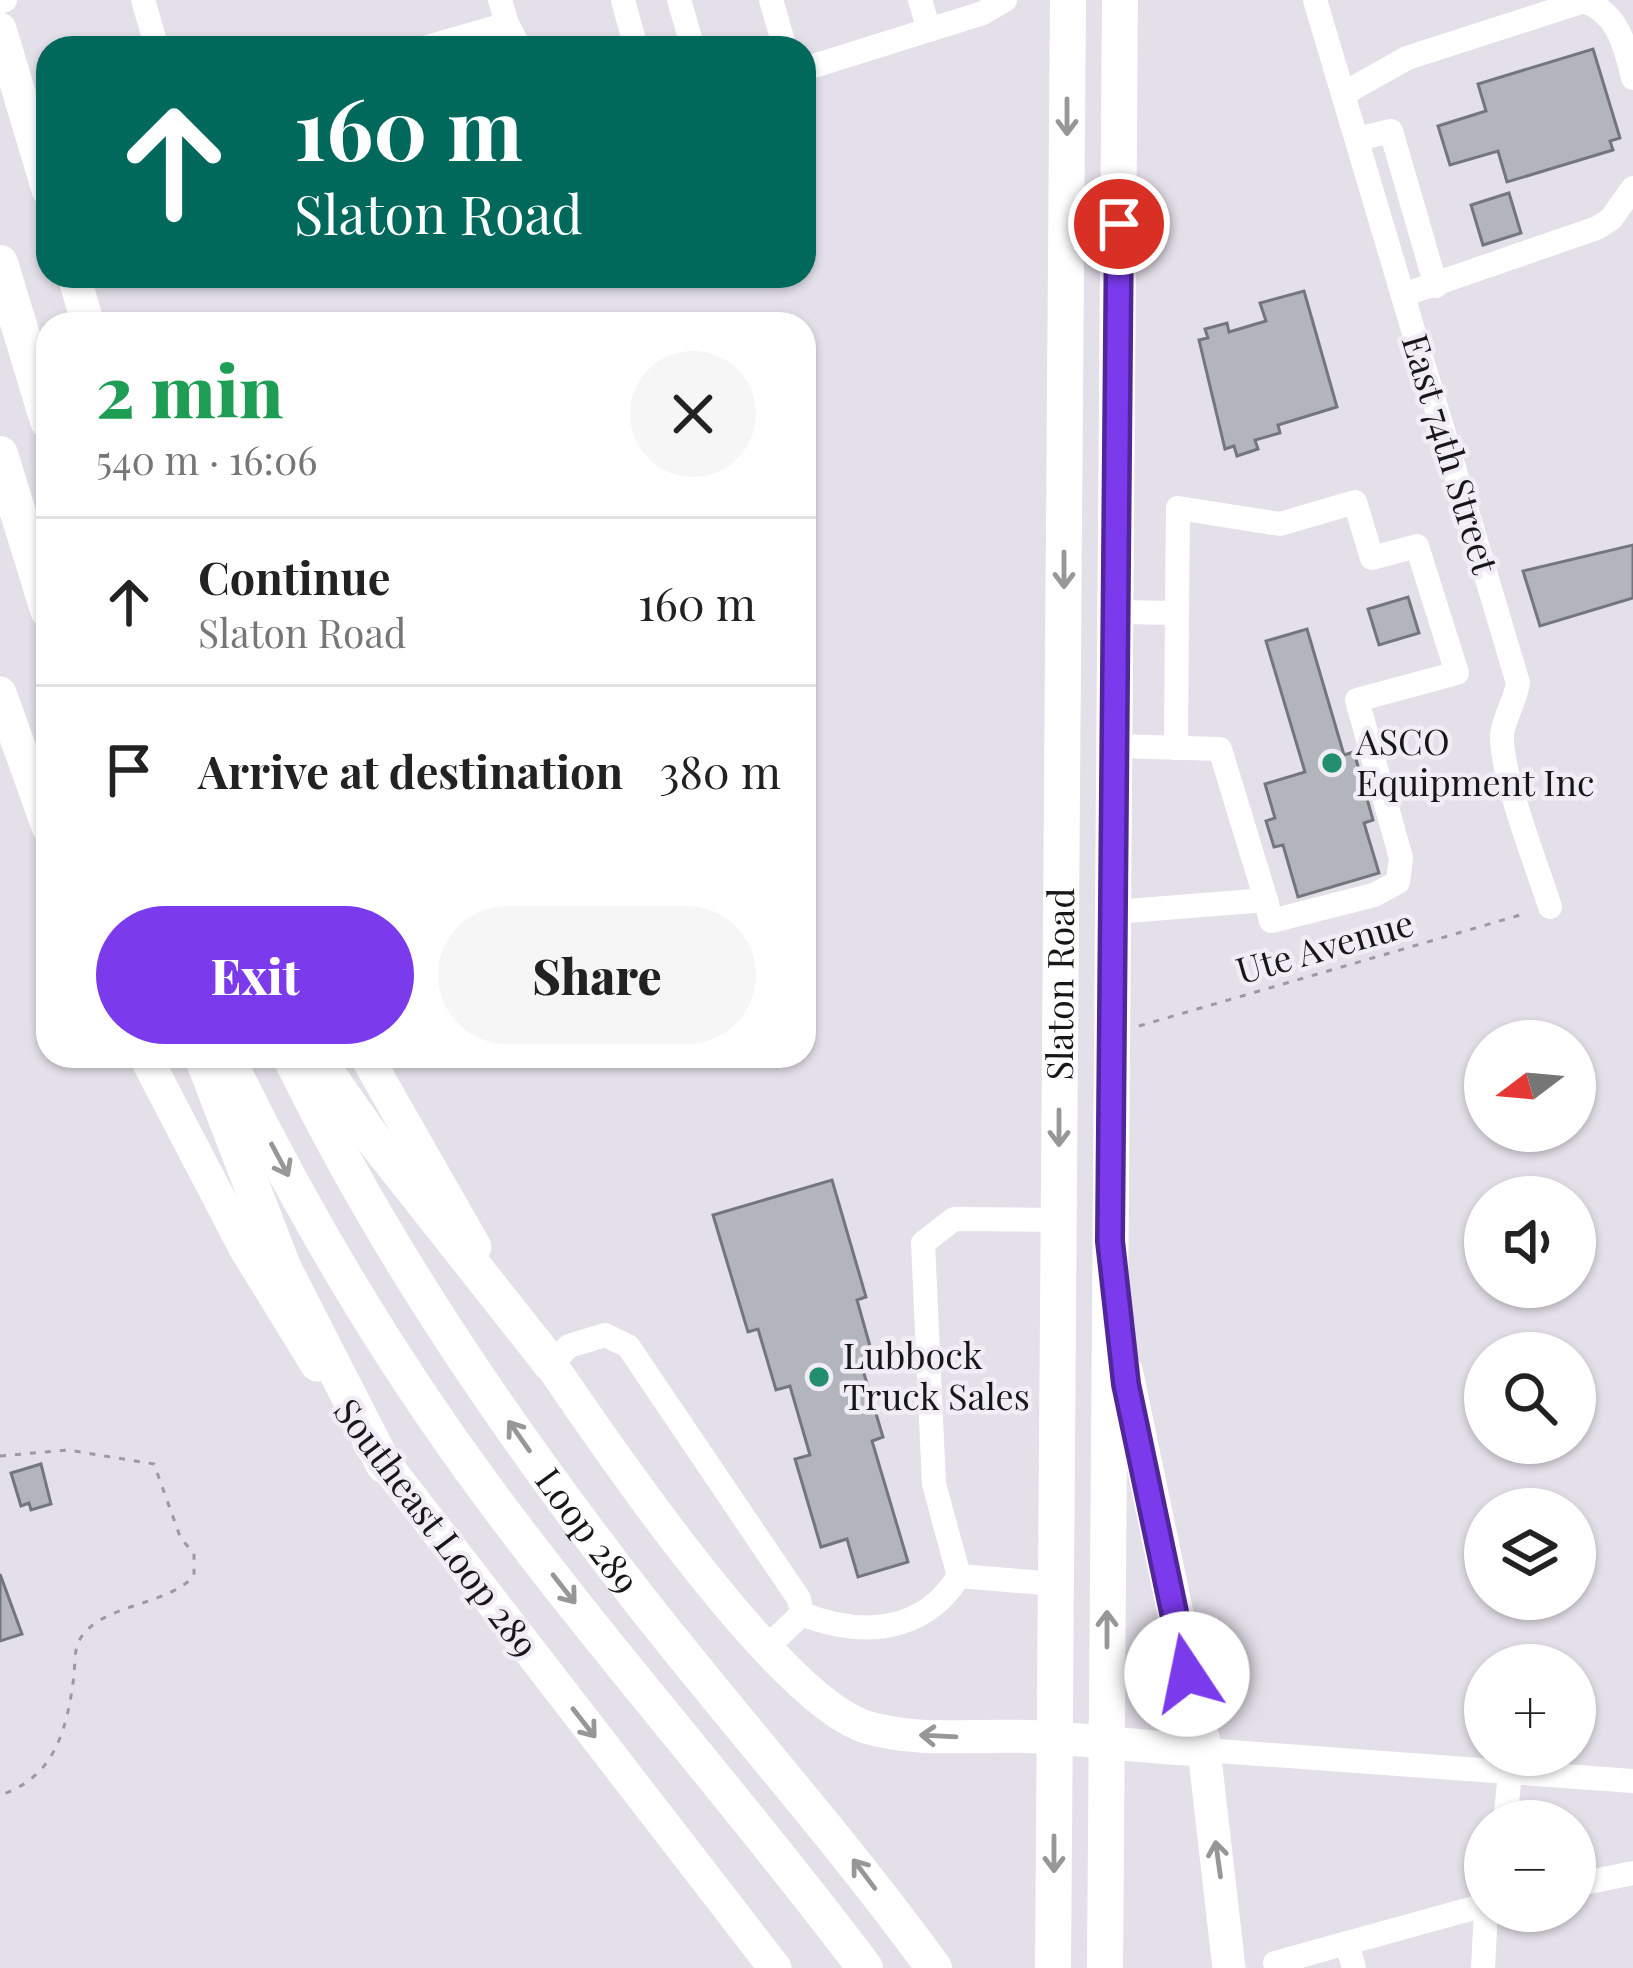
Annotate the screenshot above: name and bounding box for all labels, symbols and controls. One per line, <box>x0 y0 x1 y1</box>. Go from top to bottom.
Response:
text: 160 m <box>294 70 523 182</box>
icon: ahead <box>96 84 252 240</box>
one-way arrow <box>1056 97 1078 136</box>
pin <box>1068 173 1170 275</box>
text: Slaton Road <box>294 177 583 249</box>
icon: arrive <box>1086 191 1152 257</box>
street label: East 74th Street <box>1393 328 1511 580</box>
text: 2 min <box>96 340 284 436</box>
button: close <box>630 351 756 477</box>
text: 540 m · 16:06 <box>96 433 317 485</box>
text: Continue <box>198 546 390 606</box>
one-way arrow <box>1053 550 1075 589</box>
icon: ahead <box>96 569 162 635</box>
text: 160 m <box>638 572 756 632</box>
text: Slaton Road <box>198 606 407 658</box>
place label: ASCO Equipment Inc <box>1355 716 1595 805</box>
icon: arrive <box>96 737 162 803</box>
text: Arrive at destination <box>198 740 623 800</box>
text: 380 m <box>659 740 781 800</box>
marker: ASCO Equipment Inc <box>1319 750 1345 776</box>
street label: Slaton Road <box>1034 887 1083 1080</box>
street label: Ute Avenue <box>1230 897 1419 993</box>
button: Exit <box>96 906 414 1044</box>
button: Share <box>438 906 756 1044</box>
north arrow <box>1464 1020 1596 1152</box>
map controls <box>1464 1020 1596 1932</box>
one-way arrow <box>1048 1108 1071 1147</box>
one-way arrow <box>269 1141 292 1176</box>
button: sound <box>1464 1176 1596 1308</box>
place label: Lubbock Truck Sales <box>843 1330 1030 1419</box>
button: search <box>1464 1332 1596 1464</box>
marker: Lubbock Truck Sales <box>806 1364 832 1390</box>
street label: Southeast Loop 289 <box>325 1388 551 1666</box>
one-way arrow <box>507 1420 532 1454</box>
street label: Loop 289 <box>526 1457 652 1602</box>
button: layers <box>1464 1488 1596 1620</box>
one-way arrow <box>550 1573 577 1605</box>
one-way arrow <box>1095 1610 1118 1649</box>
position arrow <box>1124 1611 1250 1737</box>
button: + <box>1464 1644 1596 1776</box>
one-way arrow <box>570 1707 597 1739</box>
one-way arrow <box>919 1724 958 1747</box>
button: − <box>1464 1800 1596 1932</box>
one-way arrow <box>1043 1834 1065 1873</box>
one-way arrow <box>1206 1840 1229 1879</box>
one-way arrow <box>852 1859 878 1891</box>

